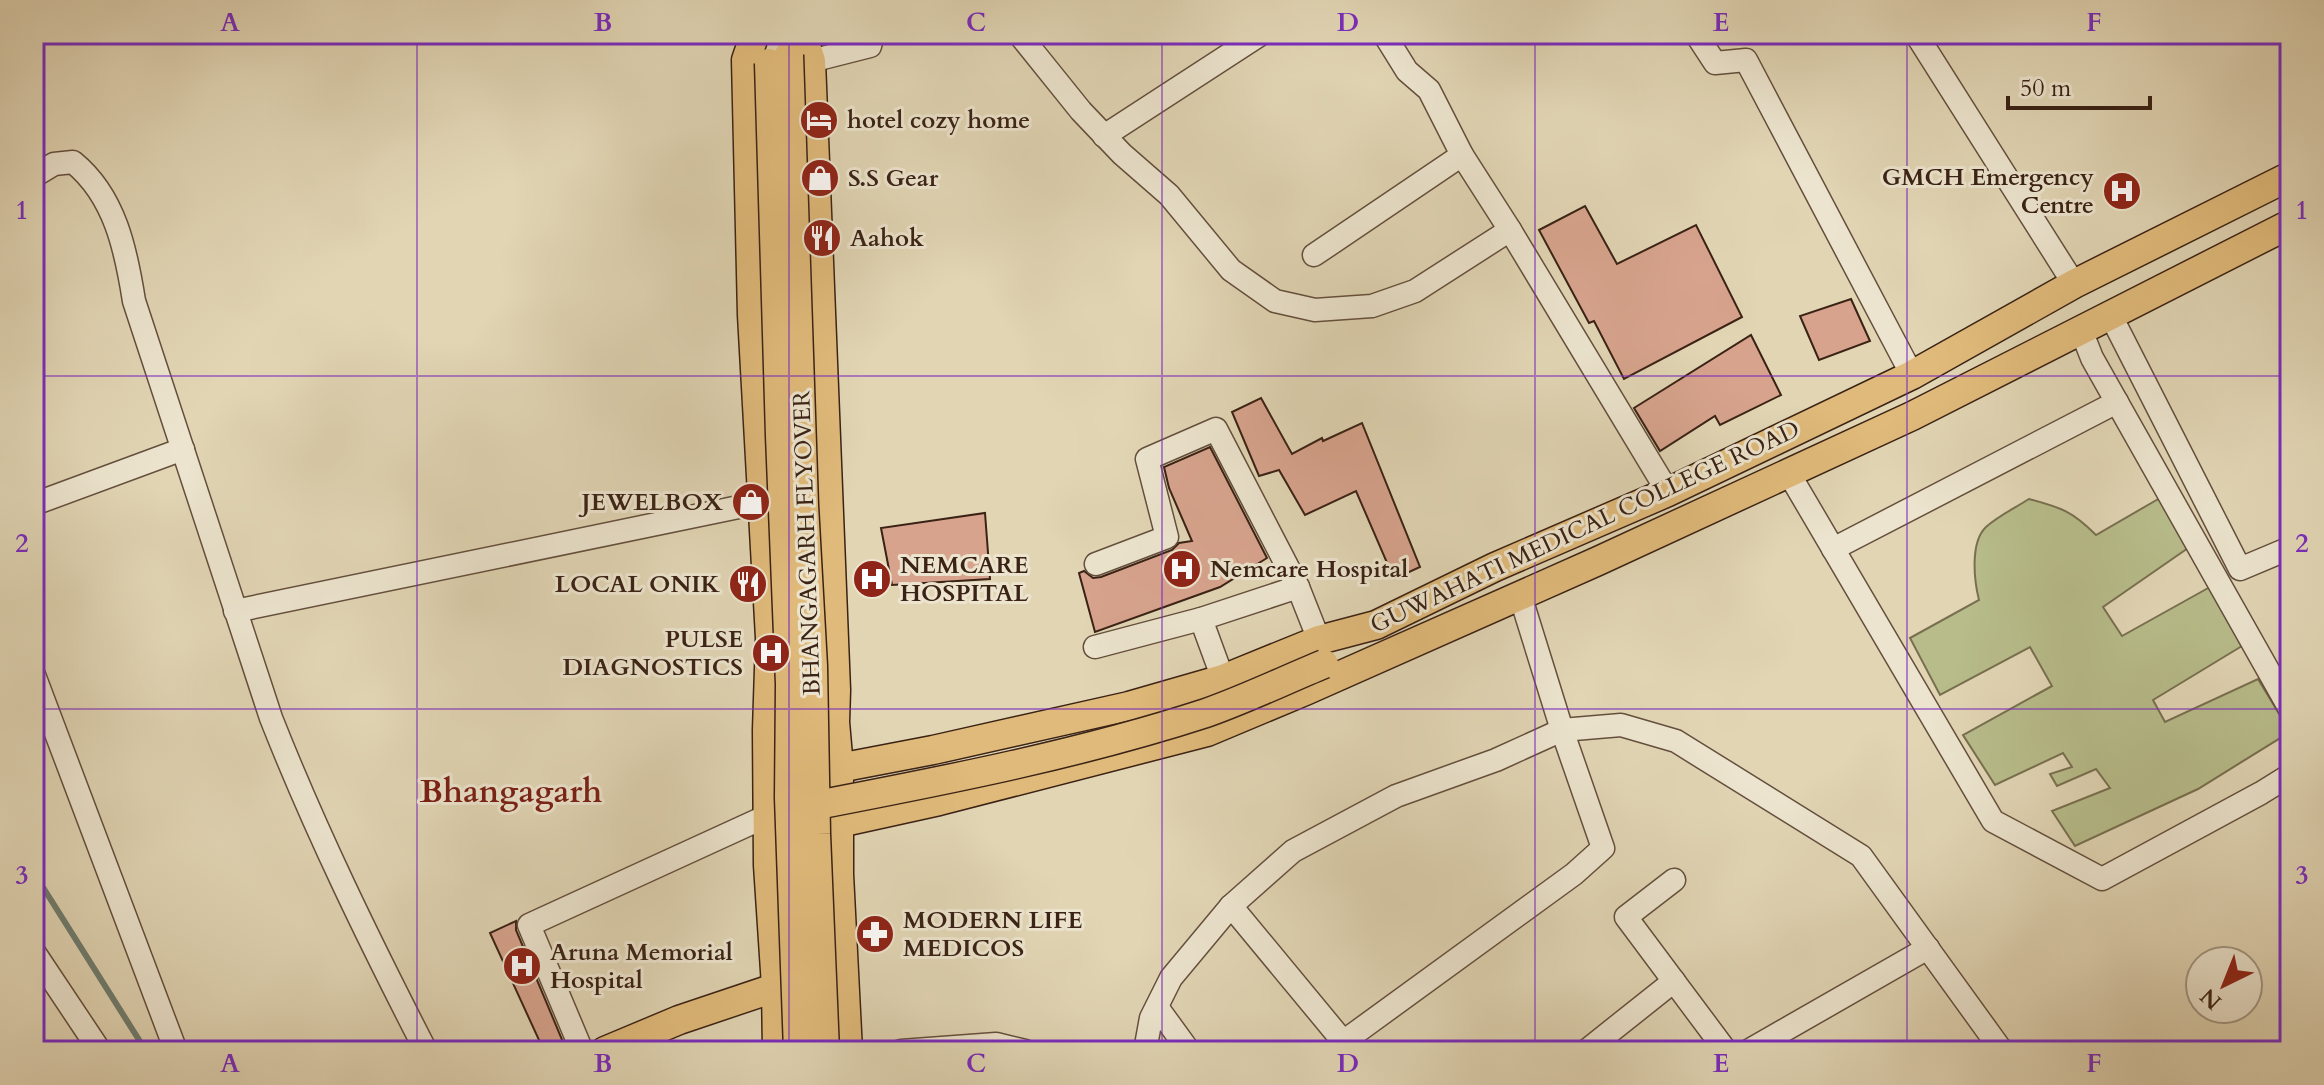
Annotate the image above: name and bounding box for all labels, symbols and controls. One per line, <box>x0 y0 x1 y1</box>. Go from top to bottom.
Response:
text: A <box>220 5 240 40</box>
text: B <box>594 5 612 40</box>
text: C <box>966 5 986 40</box>
text: D <box>1337 5 1359 40</box>
text: E <box>1713 5 1729 40</box>
text: F <box>2086 5 2102 40</box>
scale bar <box>2008 60 2150 110</box>
text: 50 m <box>2020 72 2072 105</box>
hotel icon: hotel cozy home <box>798 99 840 141</box>
place label: hotel cozy home <box>847 104 1030 137</box>
shop icon: S.S Gear <box>799 157 841 199</box>
place label: GMCH Emergency Centre <box>1882 161 2094 222</box>
place label: S.S Gear <box>848 162 939 195</box>
hospital icon: GMCH Emergency Centre <box>2101 170 2143 212</box>
text: 1 <box>15 193 29 228</box>
text: 1 <box>2295 193 2309 228</box>
restaurant icon: Aahok <box>801 217 843 259</box>
place label: Aahok <box>850 222 924 255</box>
street label: BHANGAGARH FLYOVER <box>785 390 829 696</box>
street label: GUWAHATI MEDICAL COLLEGE ROAD <box>1365 413 1805 641</box>
shop icon: JEWELBOX <box>730 481 772 523</box>
place label: JEWELBOX <box>578 486 724 519</box>
text: 2 <box>15 526 29 561</box>
text: 2 <box>2295 526 2309 561</box>
hospital icon: Nemcare Hospital <box>1161 548 1203 590</box>
place label: NEMCARE HOSPITAL <box>900 549 1029 610</box>
place label: Nemcare Hospital <box>1210 553 1408 586</box>
hospital icon: NEMCARE HOSPITAL <box>851 558 893 600</box>
restaurant icon: LOCAL ONIK <box>727 563 769 605</box>
place label: LOCAL ONIK <box>555 568 721 601</box>
place label: PULSE DIAGNOSTICS <box>562 623 743 684</box>
hospital icon: PULSE DIAGNOSTICS <box>750 632 792 674</box>
district label: Bhangagarh <box>420 770 602 814</box>
text: 3 <box>15 858 29 893</box>
text: 3 <box>2295 858 2309 893</box>
place label: MODERN LIFE MEDICOS <box>903 904 1083 965</box>
pharmacy icon: MODERN LIFE MEDICOS <box>854 913 896 955</box>
place label: Aruna Memorial Hospital <box>550 936 733 997</box>
hospital icon: Aruna Memorial Hospital <box>501 945 543 987</box>
north arrow <box>2184 945 2264 1025</box>
text: N <box>2194 981 2228 1016</box>
text: A <box>220 1046 240 1081</box>
text: B <box>594 1046 612 1081</box>
text: C <box>966 1046 986 1081</box>
text: D <box>1337 1046 1359 1081</box>
text: E <box>1713 1046 1729 1081</box>
text: F <box>2086 1046 2102 1081</box>

